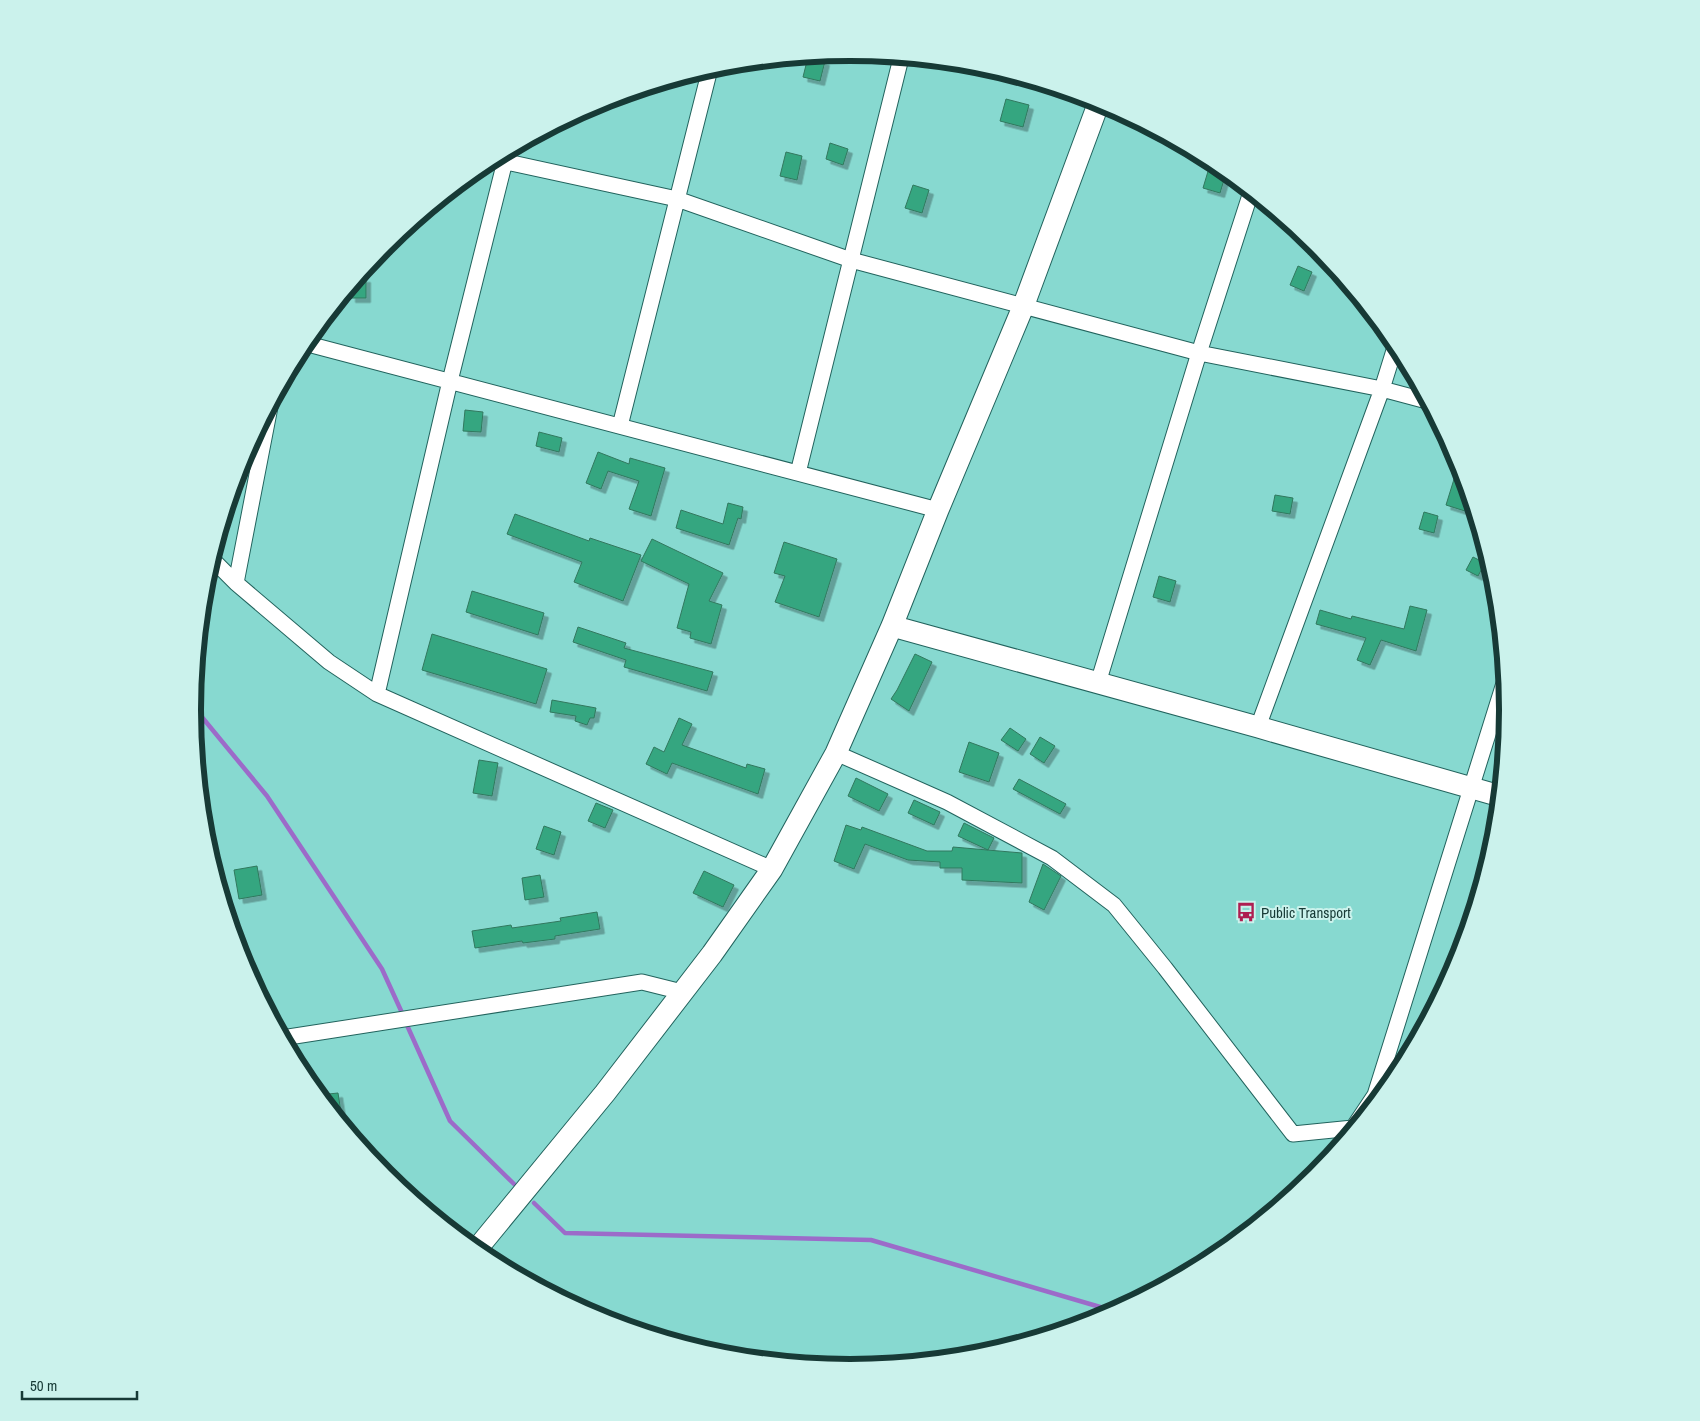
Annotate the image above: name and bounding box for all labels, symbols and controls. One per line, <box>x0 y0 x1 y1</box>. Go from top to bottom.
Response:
bus stop icon: Public Transport <box>1235 901 1257 923</box>
place label: Public Transport <box>1261 902 1351 923</box>
scale bar <box>22 1368 138 1400</box>
text: 50 m <box>30 1375 57 1396</box>

